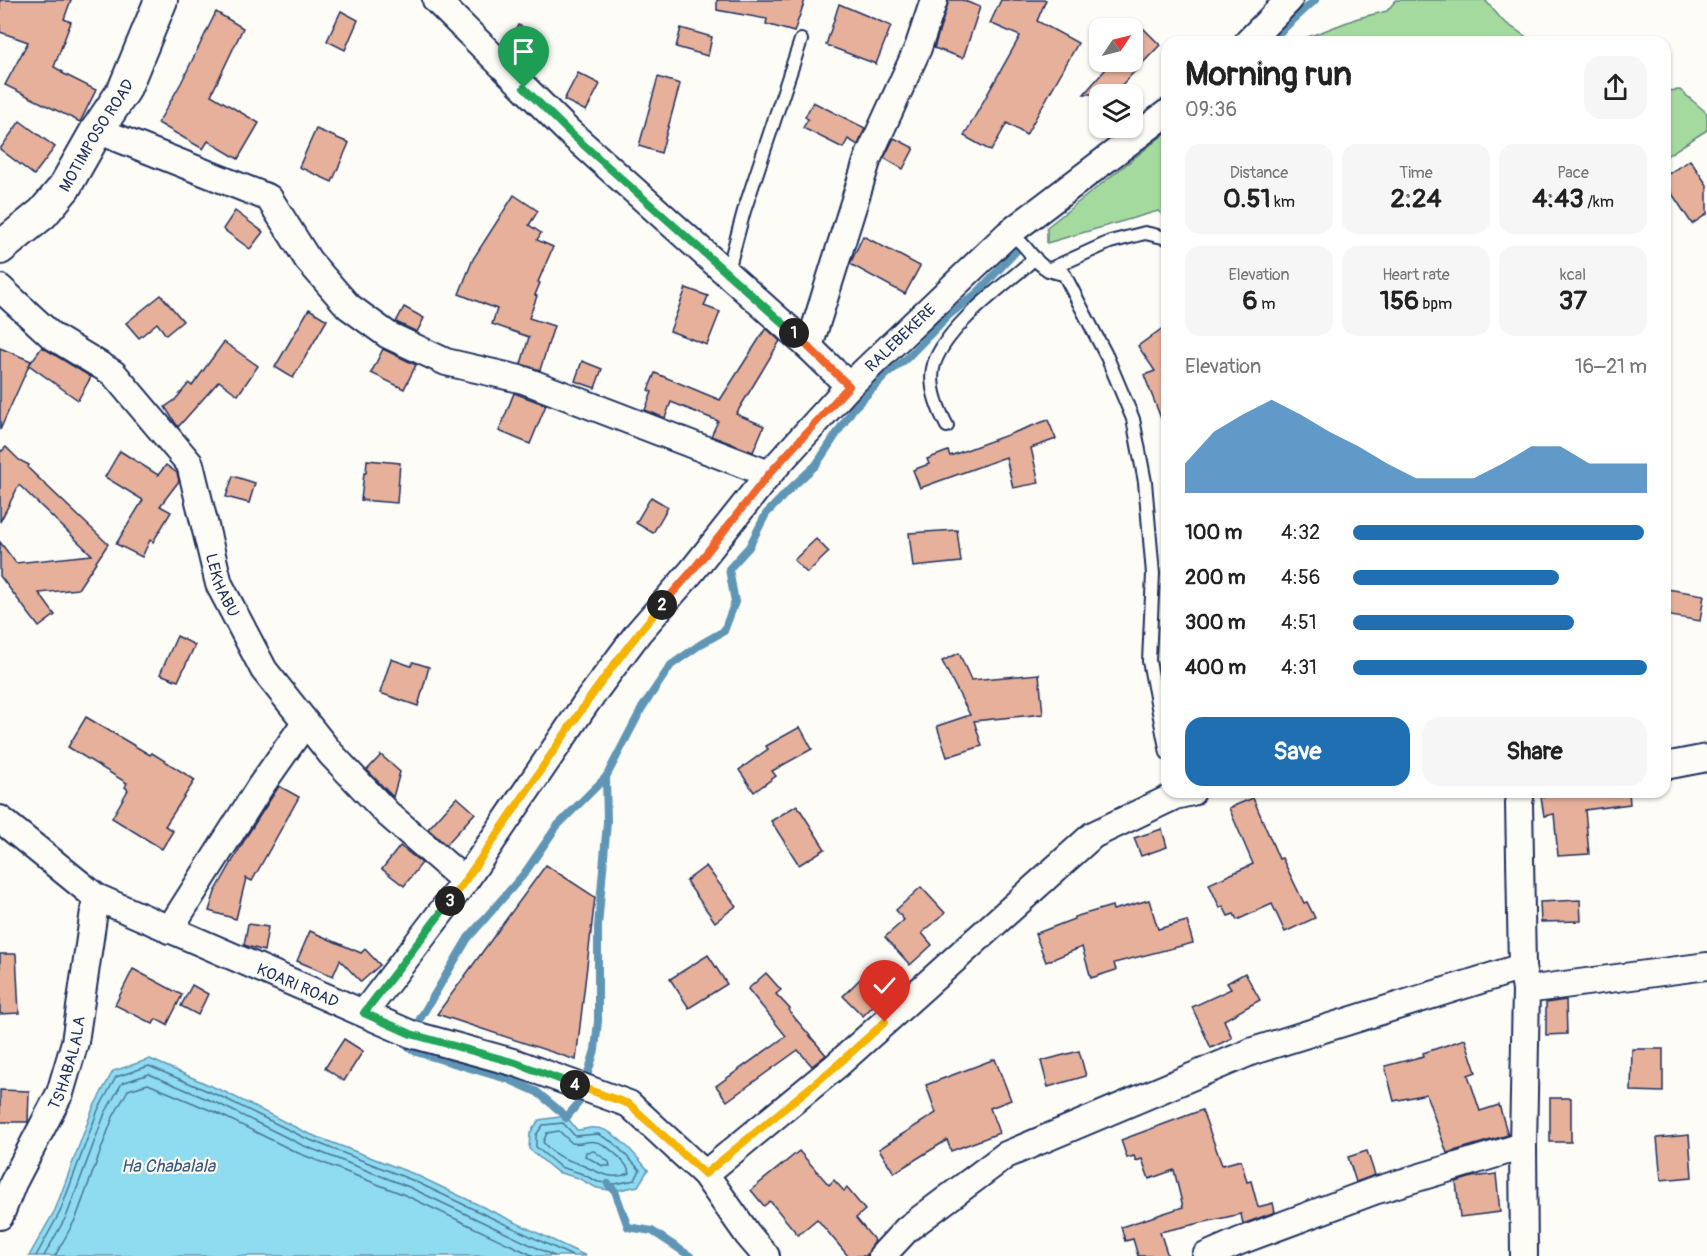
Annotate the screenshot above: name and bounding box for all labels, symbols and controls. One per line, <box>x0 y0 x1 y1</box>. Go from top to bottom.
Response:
north arrow <box>1089 18 1143 72</box>
map controls <box>1089 18 1143 138</box>
pin <box>498 26 549 88</box>
icon: arrive <box>507 35 540 68</box>
text: Morning run <box>1185 54 1352 95</box>
button: share <box>1584 56 1647 119</box>
street label: MOTIMPOSO ROAD <box>55 76 138 195</box>
button: layers <box>1089 84 1143 138</box>
text: 09:36 <box>1185 97 1237 122</box>
text: Distance <box>1230 163 1288 183</box>
text: Time <box>1399 163 1433 183</box>
text: Pace <box>1557 163 1589 183</box>
text: 0.51 <box>1223 183 1271 215</box>
text: 2:24 <box>1390 183 1442 215</box>
text: 4:43 <box>1532 183 1584 215</box>
text: km <box>1271 192 1295 212</box>
text: /km <box>1584 192 1614 212</box>
text: Elevation <box>1229 265 1289 285</box>
text: Heart rate <box>1382 265 1450 285</box>
text: kcal <box>1560 265 1586 285</box>
text: 6 <box>1243 285 1258 317</box>
text: 156 <box>1380 285 1419 317</box>
text: 37 <box>1559 285 1587 317</box>
text: m <box>1258 294 1275 314</box>
text: bpm <box>1419 294 1452 314</box>
street label: RALEBEKERE <box>861 300 940 376</box>
pin: 1 <box>779 318 809 348</box>
text: 1 <box>791 323 797 343</box>
text: Elevation <box>1185 354 1261 379</box>
text: 16–21 m <box>1575 354 1647 379</box>
text: 100 m <box>1185 520 1242 545</box>
text: 4:32 <box>1281 520 1320 545</box>
street label: LEKHABU <box>201 552 243 621</box>
text: 200 m <box>1185 565 1246 590</box>
text: 4:56 <box>1281 565 1320 590</box>
pin: 2 <box>647 590 677 620</box>
text: 2 <box>658 595 666 615</box>
text: 300 m <box>1185 610 1246 635</box>
text: 4:51 <box>1281 610 1317 635</box>
text: 400 m <box>1185 655 1246 680</box>
text: 4:31 <box>1281 655 1317 680</box>
button: Save <box>1185 717 1410 786</box>
button: Share <box>1422 717 1647 786</box>
pin: 3 <box>435 886 465 916</box>
text: 3 <box>446 891 454 911</box>
street label: KOARI ROAD <box>254 959 342 1012</box>
pin <box>859 960 910 1022</box>
icon: check <box>868 969 901 1002</box>
street label: TSHABALALA <box>44 1015 90 1113</box>
pin: 4 <box>560 1070 590 1100</box>
text: 4 <box>570 1075 580 1095</box>
water label: Ha Chabalala <box>121 1155 217 1178</box>

